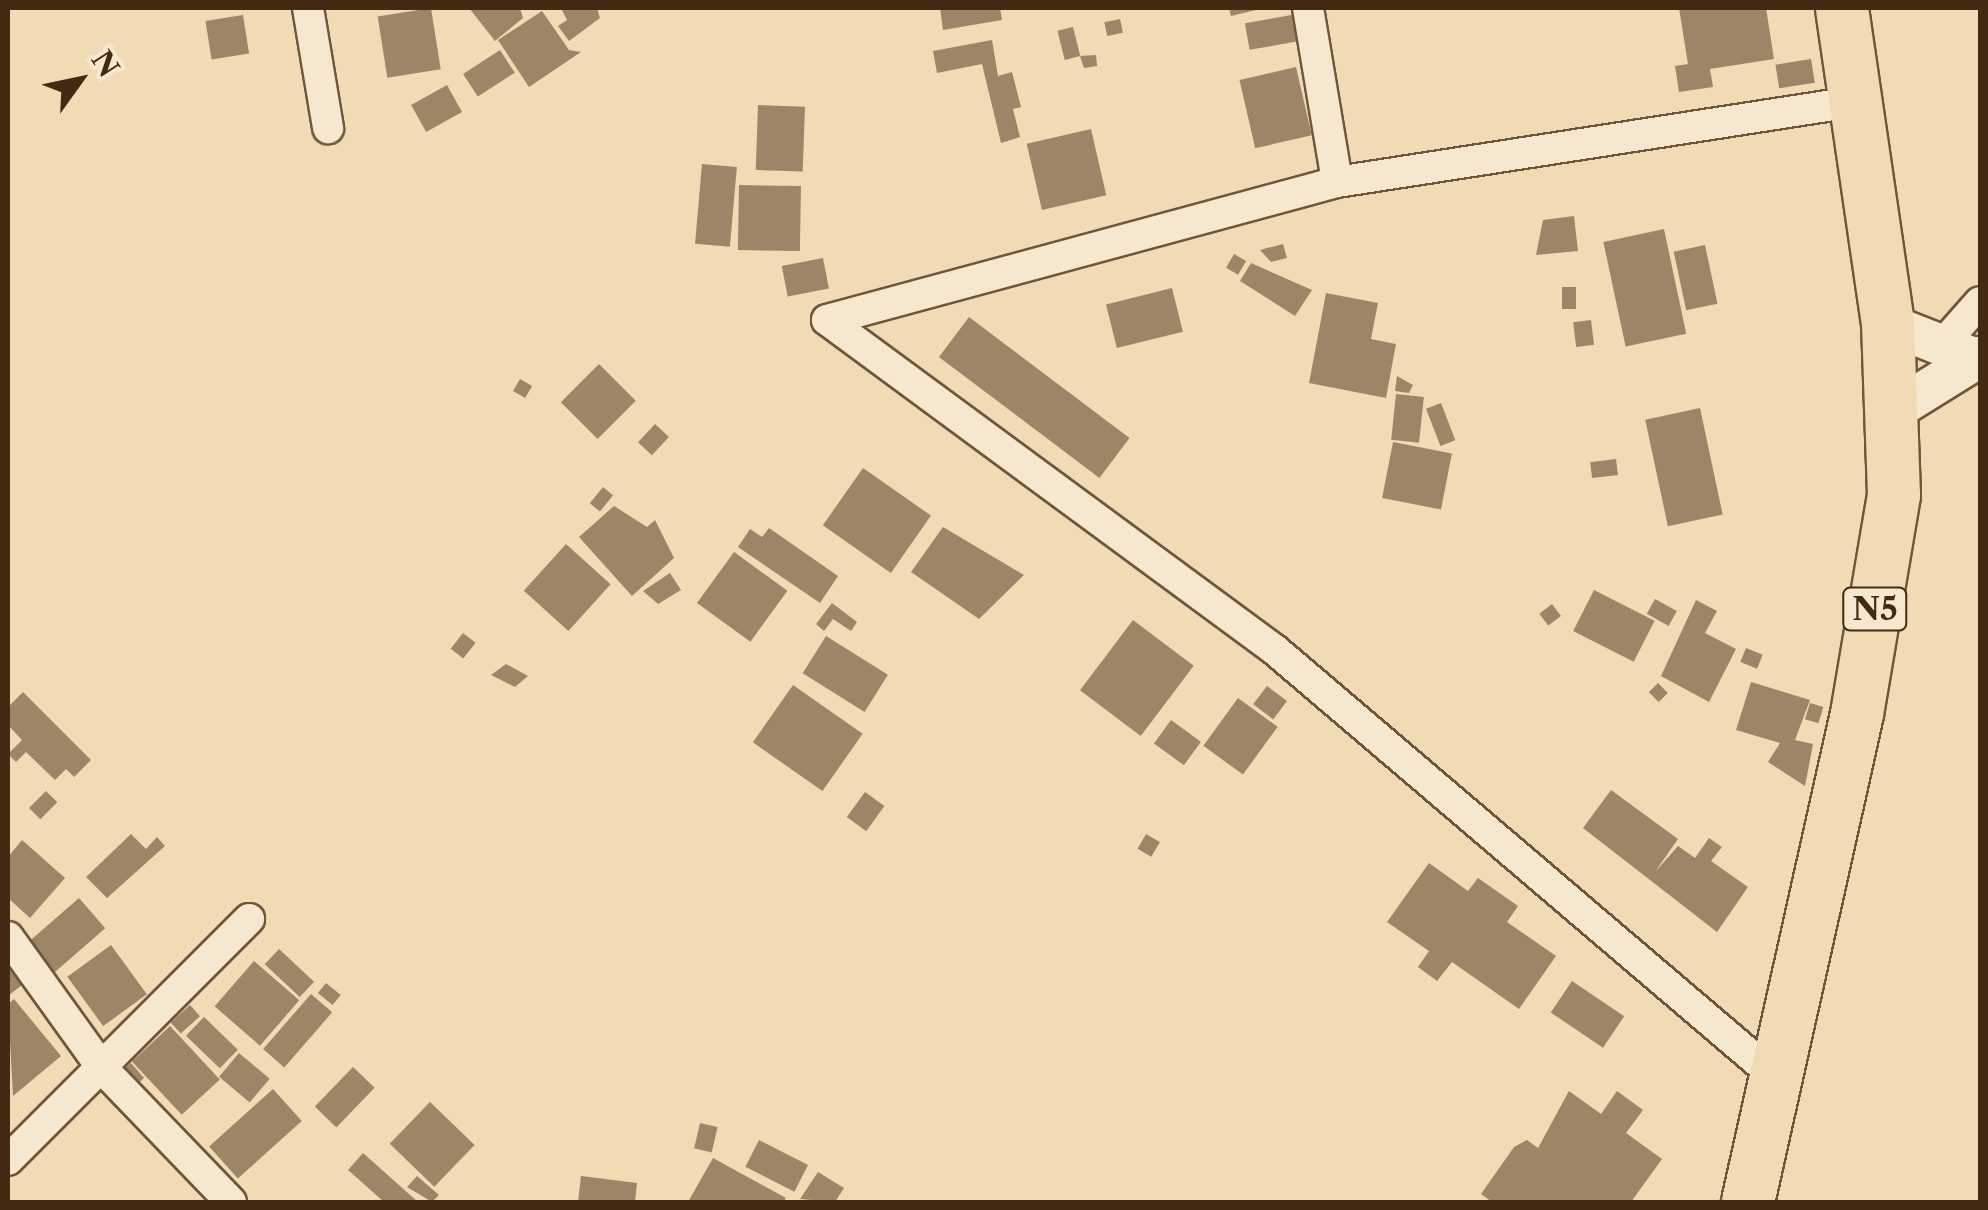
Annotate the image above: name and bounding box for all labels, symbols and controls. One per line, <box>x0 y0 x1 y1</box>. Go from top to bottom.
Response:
north arrow <box>30 30 130 130</box>
text: N <box>84 44 126 83</box>
road number: N5 <box>1840 582 1910 636</box>

